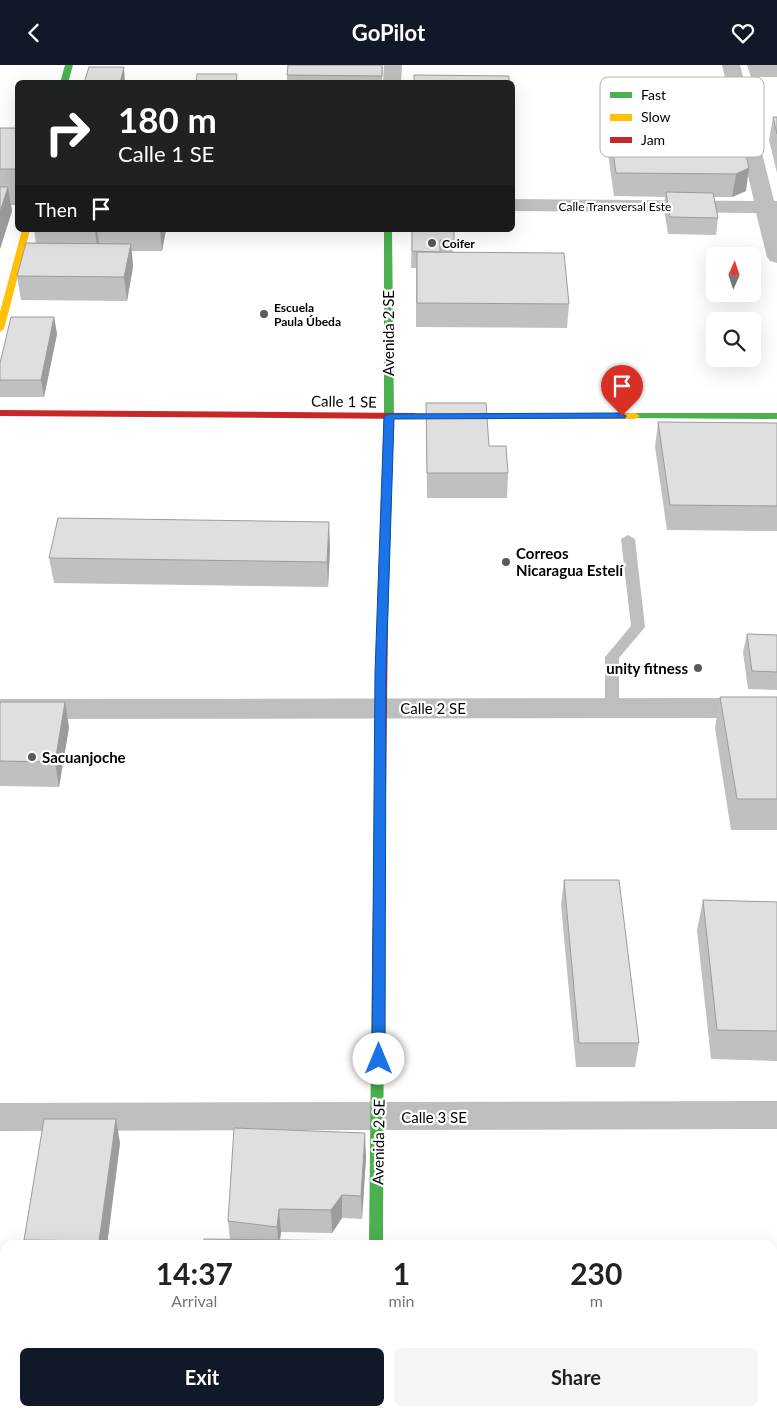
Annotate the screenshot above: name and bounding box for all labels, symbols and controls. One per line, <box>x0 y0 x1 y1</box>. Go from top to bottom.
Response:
icon: back <box>20 19 48 47</box>
text: GoPilot <box>352 19 425 46</box>
icon: heart <box>729 19 757 47</box>
legend <box>600 77 764 157</box>
text: Fast <box>641 86 666 103</box>
text: 180 m <box>118 98 217 140</box>
icon: right <box>35 100 100 165</box>
text: Slow <box>641 108 671 125</box>
text: Jam <box>641 131 665 148</box>
text: Calle 1 SE <box>118 140 214 167</box>
icon: arrive <box>87 195 115 223</box>
text: Then <box>35 198 77 221</box>
street label: Calle Transversal Este <box>559 199 671 214</box>
place label: Coifer <box>442 236 475 251</box>
marker: Coifer <box>426 237 438 249</box>
north arrow <box>706 247 761 303</box>
map controls <box>706 247 761 367</box>
street label: Avenida 2 SE <box>379 290 397 376</box>
place label: Escuela Paula Úbeda <box>274 300 341 329</box>
marker: Escuela Paula Úbeda <box>258 308 270 320</box>
button: search <box>706 312 761 367</box>
pin <box>601 365 643 416</box>
icon: arrive <box>608 372 636 400</box>
street label: Calle 1 SE <box>311 391 377 411</box>
place label: Correos Nicaragua Estelí <box>516 544 624 579</box>
marker: Correos Nicaragua Estelí <box>500 556 512 568</box>
place label: unity fitness <box>606 659 688 677</box>
marker: unity fitness <box>692 662 704 674</box>
street label: Calle 2 SE <box>400 699 466 717</box>
place label: Sacuanjoche <box>42 748 126 766</box>
marker: Sacuanjoche <box>26 751 38 763</box>
position arrow <box>352 1032 404 1084</box>
street label: Avenida 2 SE <box>368 1099 388 1185</box>
street label: Calle 3 SE <box>401 1108 467 1126</box>
text: 14:37 <box>156 1255 233 1291</box>
text: 1 <box>393 1255 410 1291</box>
text: 230 <box>570 1255 622 1291</box>
text: Arrival <box>171 1291 217 1310</box>
text: min <box>389 1291 415 1310</box>
text: m <box>590 1291 603 1310</box>
button: Exit <box>20 1348 384 1406</box>
button: Share <box>394 1348 758 1406</box>

